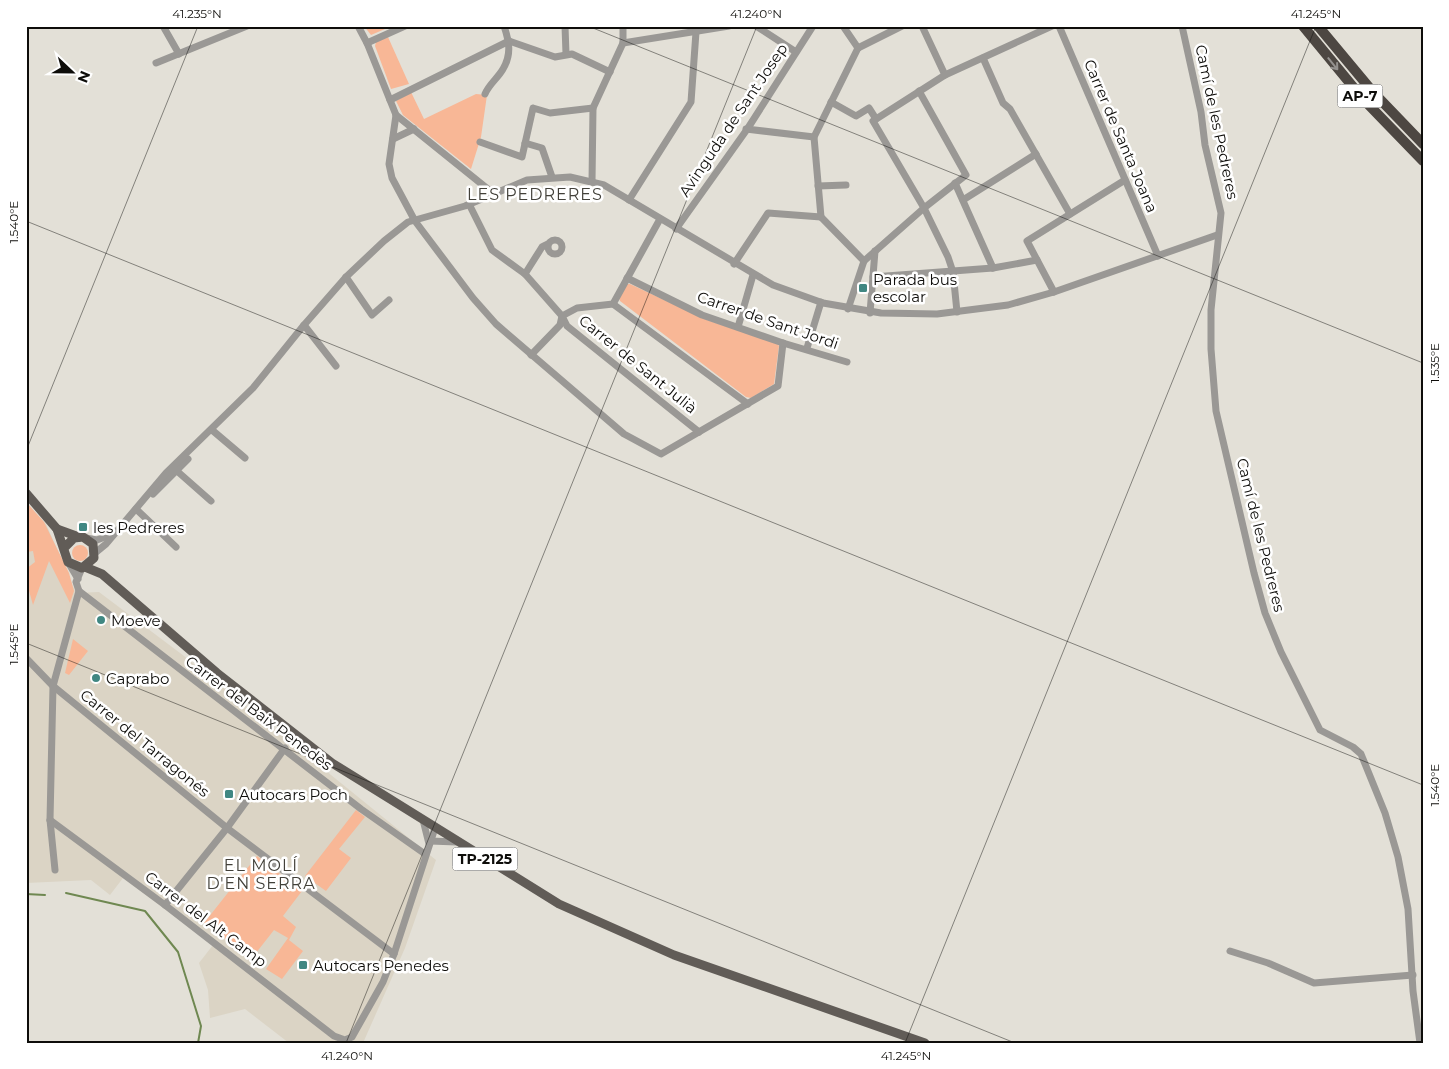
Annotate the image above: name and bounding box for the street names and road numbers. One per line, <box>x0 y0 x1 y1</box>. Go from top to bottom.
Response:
street label: Avinguda de Sant Josep <box>675 40 791 200</box>
street label: Camí de les Pedreres <box>1191 43 1243 201</box>
street label: Carrer de Santa Joana <box>1080 56 1162 216</box>
road number: AP-7 <box>1338 84 1382 108</box>
street label: Carrer de Sant Jordi <box>695 287 841 353</box>
street label: Carrer de Sant Julià <box>575 311 701 417</box>
street label: Camí de les Pedreres <box>1233 456 1289 614</box>
street label: Carrer del Baix Penedès <box>182 652 336 774</box>
street label: Carrer del Tarragonés <box>77 685 213 801</box>
road number: TP-2125 <box>452 848 518 871</box>
street label: Carrer del Alt Camp <box>141 867 271 971</box>

